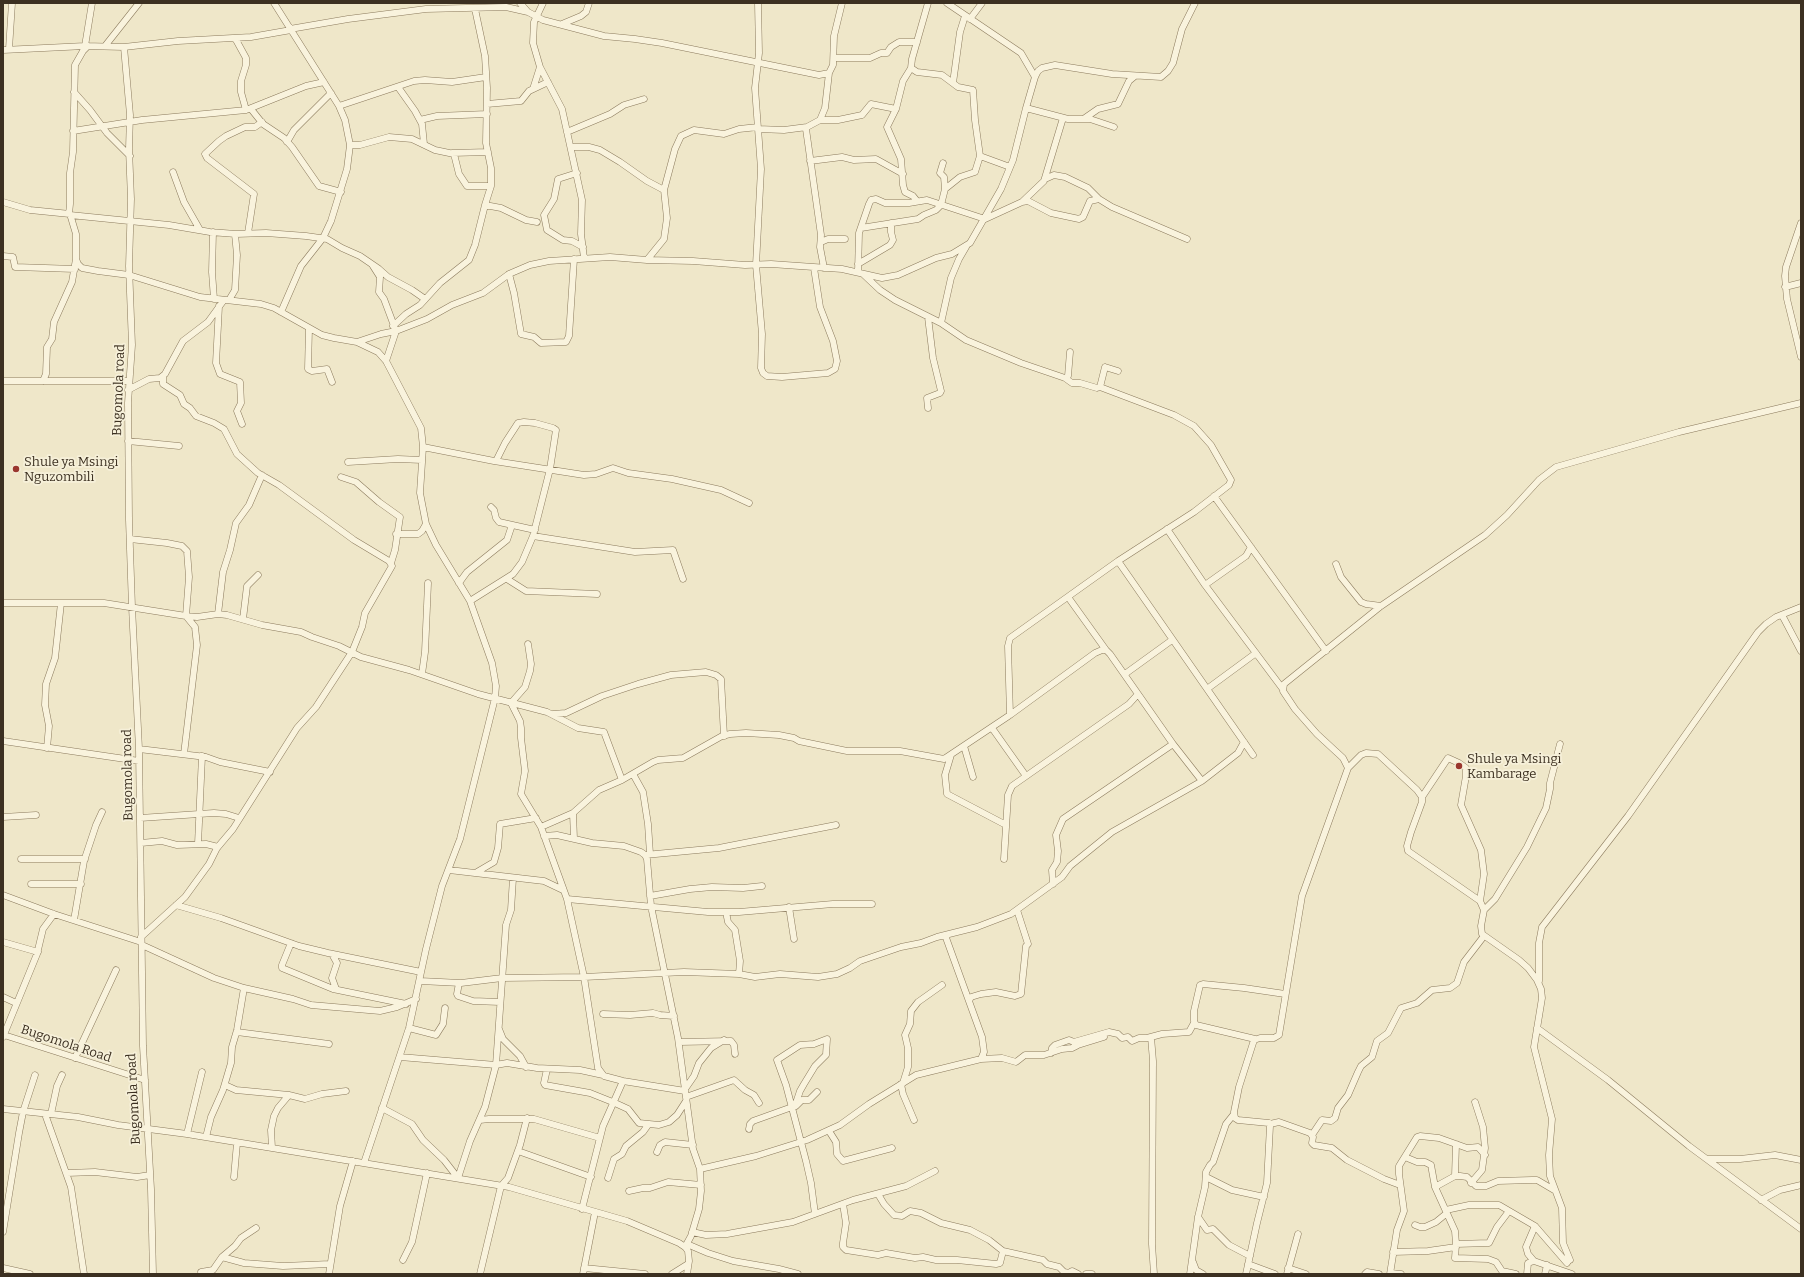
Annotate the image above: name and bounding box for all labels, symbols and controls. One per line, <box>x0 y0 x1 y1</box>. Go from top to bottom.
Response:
street label: Bugomola road <box>110 344 128 436</box>
place label: Shule ya Msingi Nguzombili <box>24 454 118 485</box>
marker: Shule ya Msingi Nguzombili <box>11 464 21 474</box>
street label: Bugomola road <box>119 729 137 821</box>
place label: Shule ya Msingi Kambarage <box>1467 751 1561 782</box>
marker: Shule ya Msingi Kambarage <box>1454 761 1464 771</box>
street label: Bugomola Road <box>19 1022 113 1066</box>
street label: Bugomola road <box>124 1053 144 1145</box>

